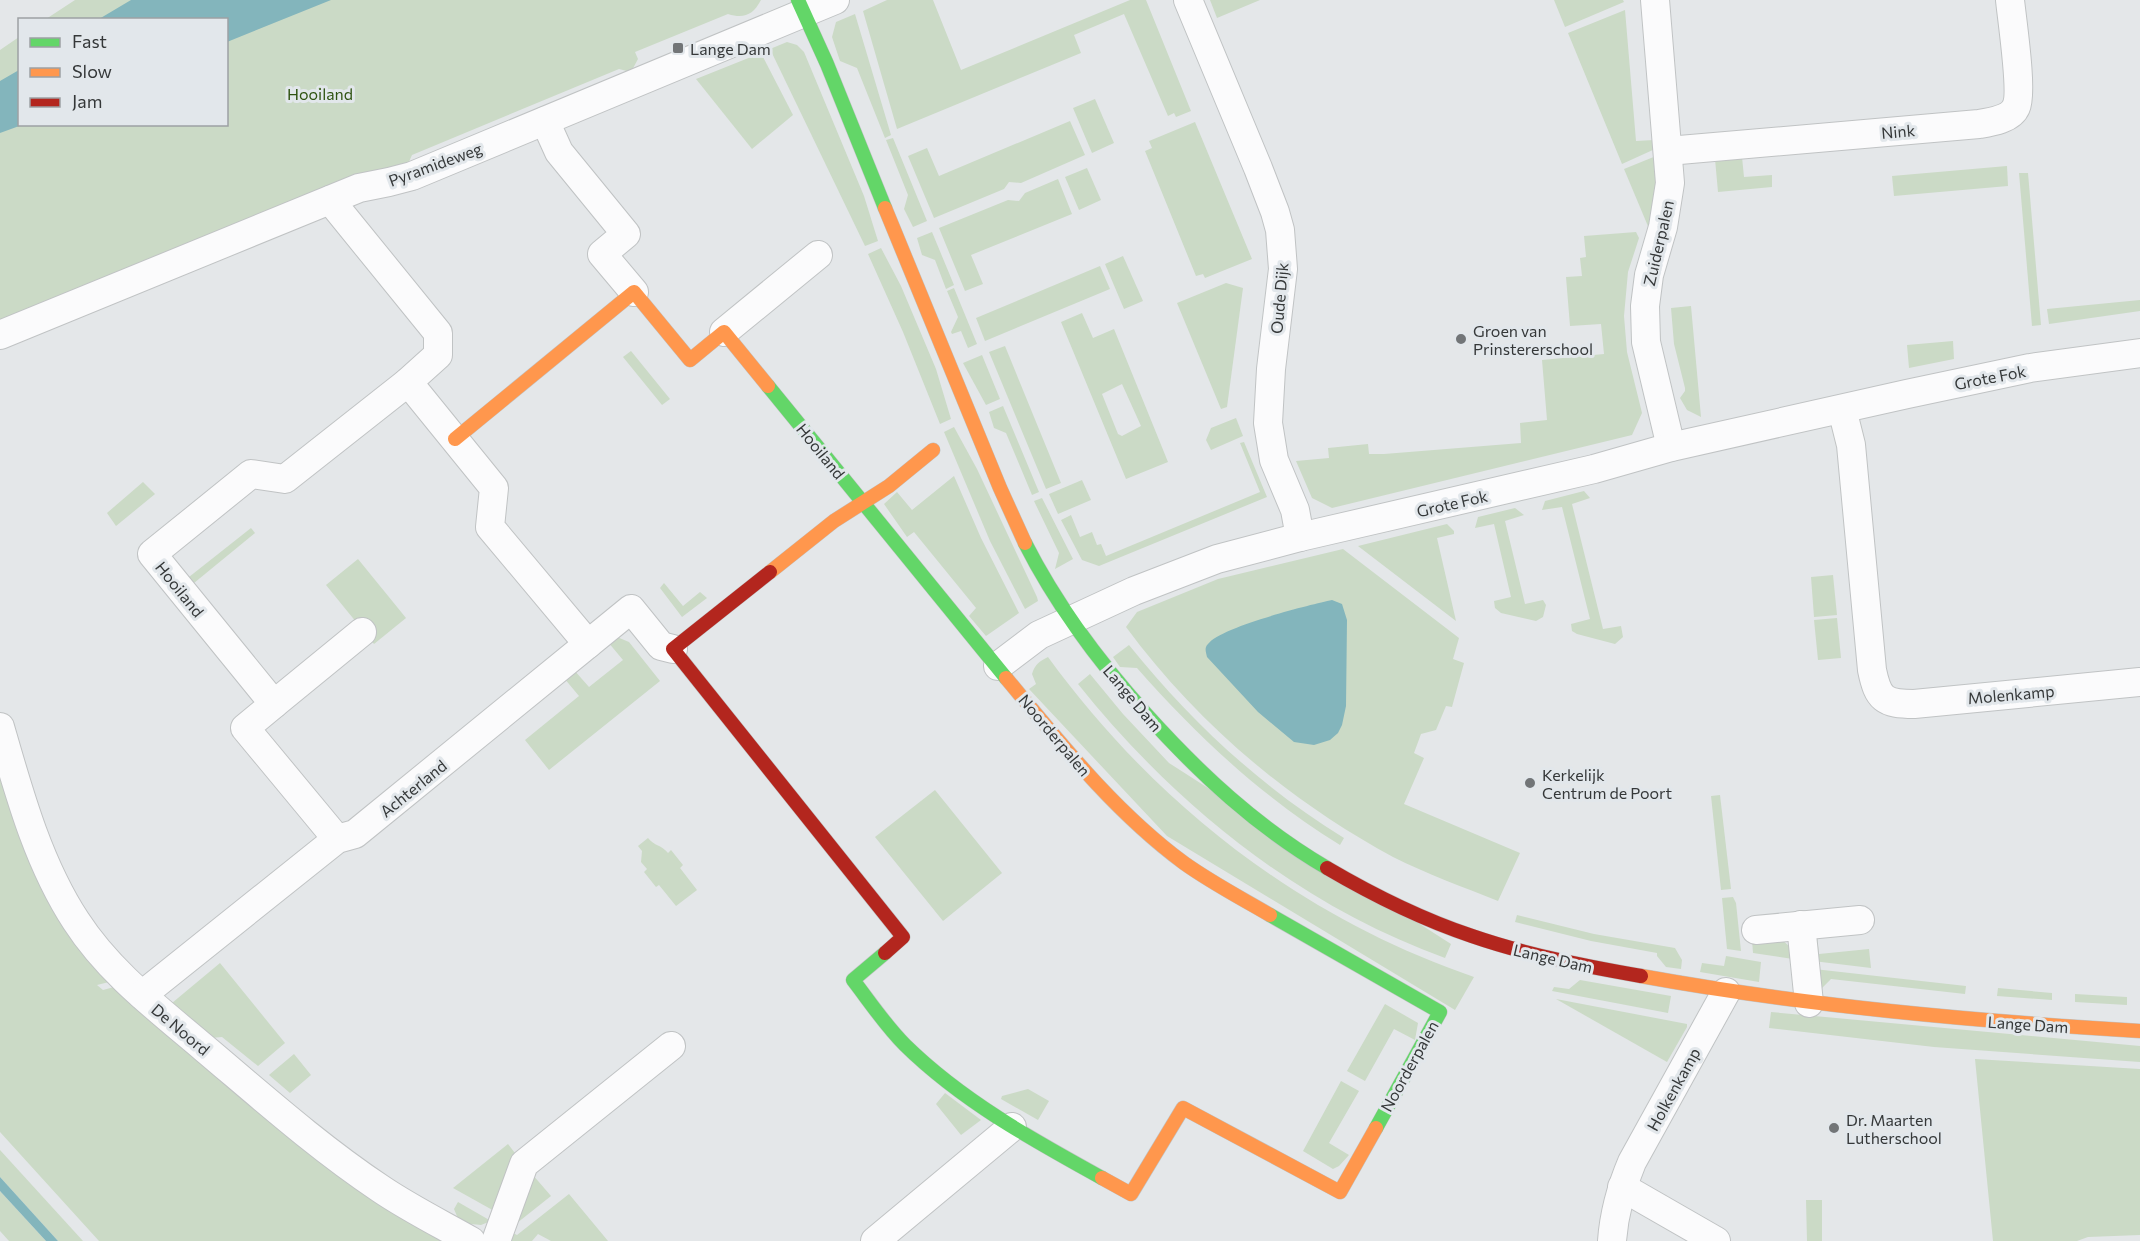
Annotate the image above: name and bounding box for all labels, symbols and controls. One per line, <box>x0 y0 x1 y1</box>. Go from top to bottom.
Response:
legend <box>18 18 228 126</box>
text: Fast <box>72 30 107 52</box>
place label: Lange Dam <box>690 39 771 58</box>
marker: Lange Dam <box>671 41 685 55</box>
text: Slow <box>72 60 112 82</box>
park label: Hooiland <box>287 84 353 103</box>
text: Jam <box>72 90 102 112</box>
street label: Nink <box>1880 120 1916 142</box>
street label: Pyramideweg <box>386 138 485 190</box>
street label: Zuiderpalen <box>1639 198 1677 288</box>
street label: Oude Dijk <box>1266 261 1292 334</box>
place label: Groen van Prinstererschool <box>1473 321 1593 358</box>
marker: Groen van Prinstererschool <box>1454 332 1468 346</box>
street label: Grote Fok <box>1953 361 2028 393</box>
street label: Hooiland <box>793 419 849 483</box>
street label: Grote Fok <box>1415 486 1490 520</box>
street label: Hooiland <box>152 557 208 621</box>
street label: Lange Dam <box>1100 661 1166 735</box>
street label: Molenkamp <box>1967 681 2055 707</box>
street label: Noorderpalen <box>1015 690 1095 780</box>
street label: Achterland <box>376 755 450 821</box>
place label: Kerkelijk Centrum de Poort <box>1542 765 1672 802</box>
marker: Kerkelijk Centrum de Poort <box>1523 776 1537 790</box>
street label: Lange Dam <box>1511 940 1595 976</box>
street label: De Noord <box>148 999 214 1059</box>
street label: Lange Dam <box>1987 1012 2069 1036</box>
street label: Noorderpalen <box>1376 1017 1442 1115</box>
street label: Holkenkamp <box>1642 1044 1704 1134</box>
place label: Dr. Maarten Lutherschool <box>1846 1110 1942 1147</box>
marker: Dr. Maarten Lutherschool <box>1827 1121 1841 1135</box>

